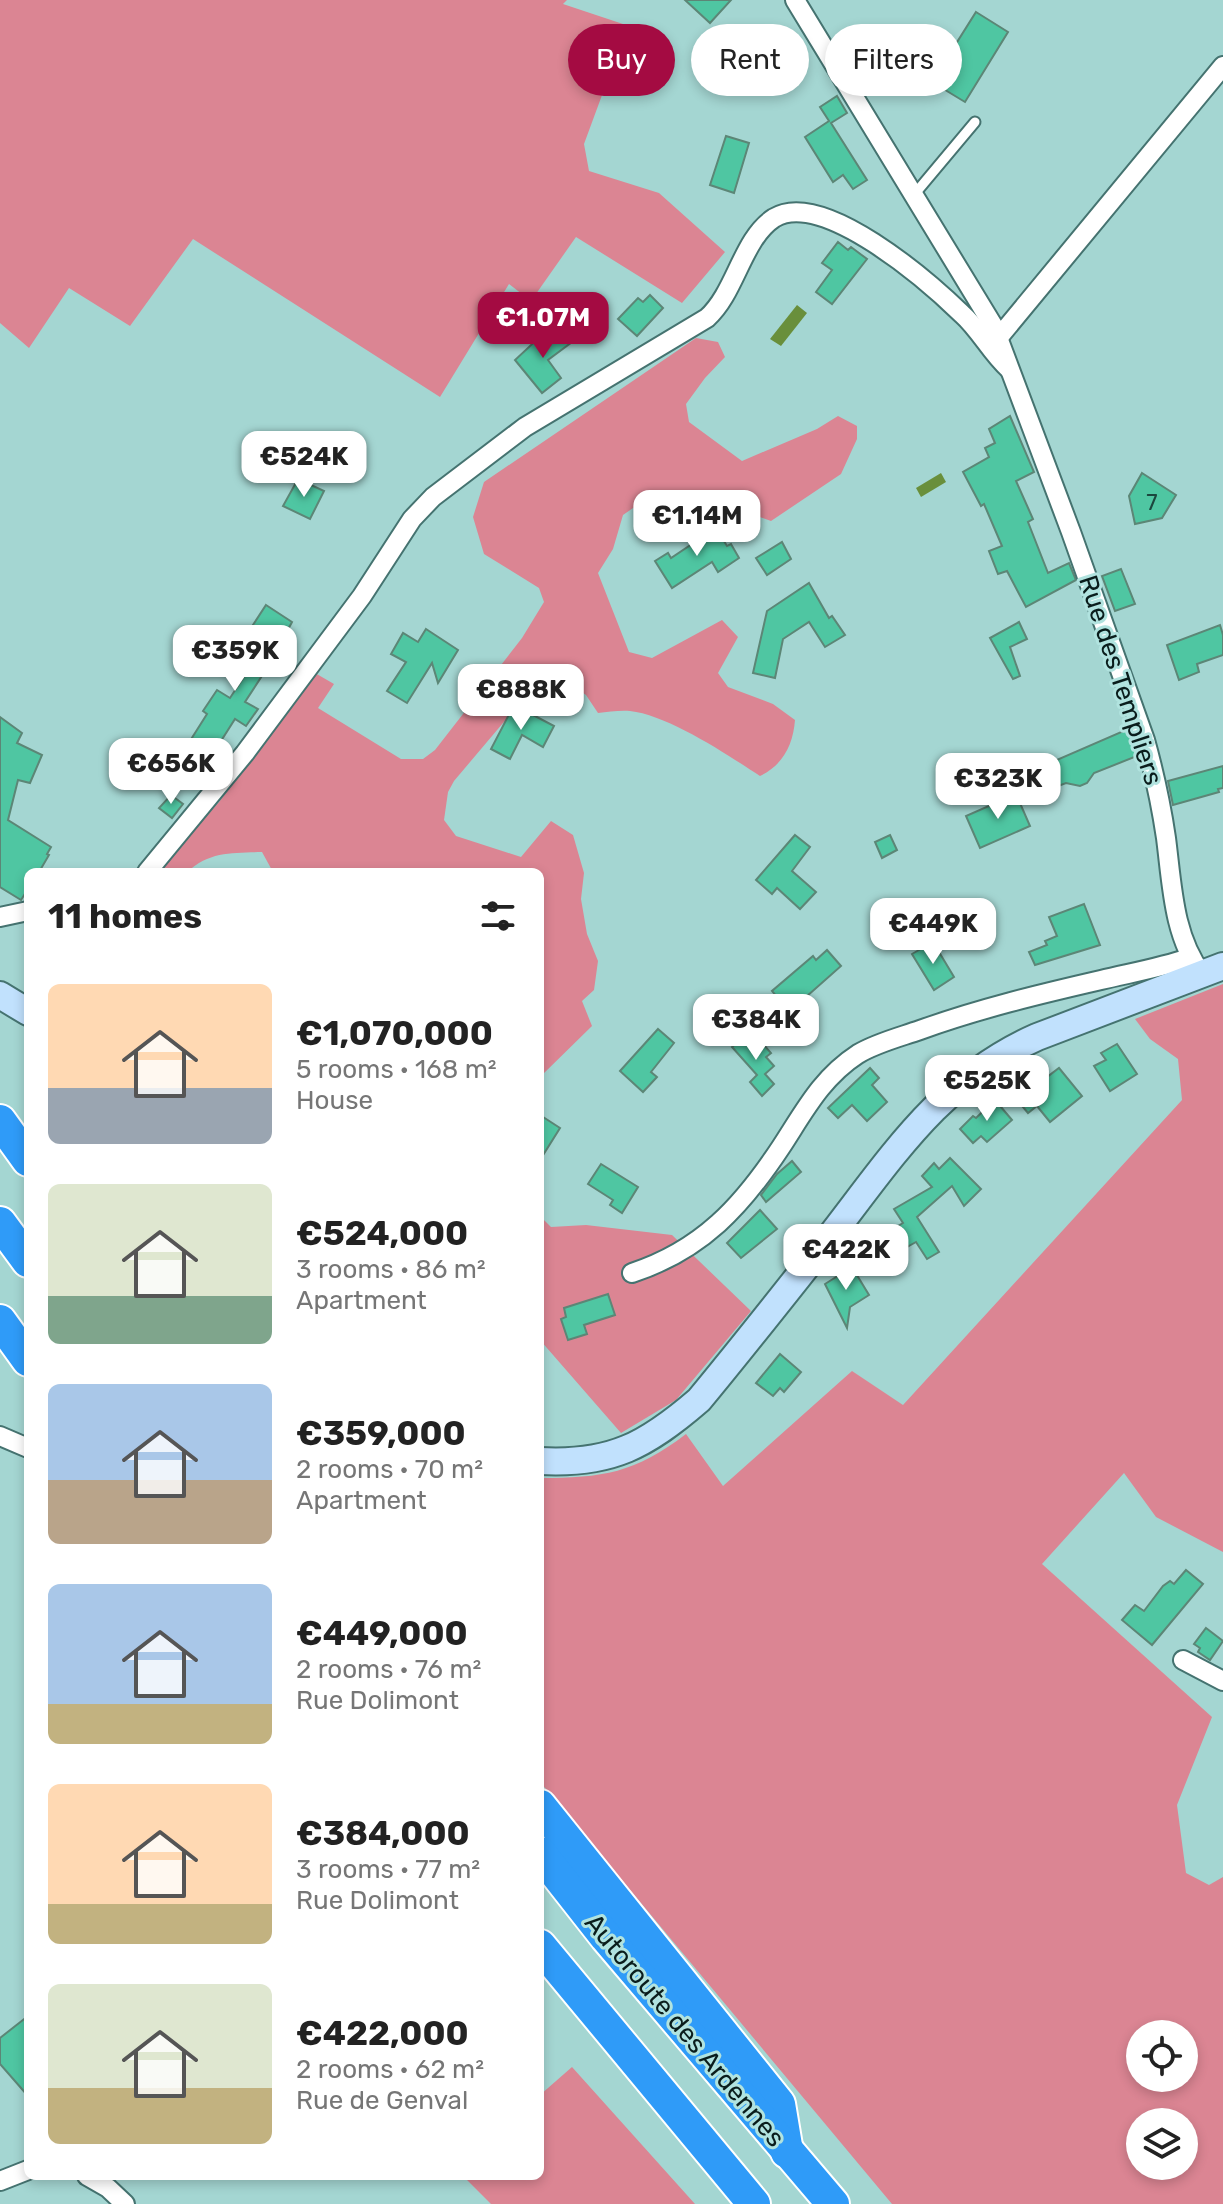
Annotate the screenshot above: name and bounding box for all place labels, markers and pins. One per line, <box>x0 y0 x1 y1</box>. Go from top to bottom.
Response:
pin: €1.07M <box>478 292 608 360</box>
pin: €524K <box>248 431 360 499</box>
pin: €1.14M <box>632 490 762 558</box>
pin: €359K <box>179 625 291 693</box>
pin: €888K <box>465 664 577 732</box>
pin: €656K <box>115 738 227 806</box>
pin: €323K <box>942 753 1054 821</box>
pin: €449K <box>877 898 989 966</box>
pin: €384K <box>700 994 812 1062</box>
pin: €525K <box>931 1055 1043 1123</box>
pin: €422K <box>790 1224 902 1292</box>

